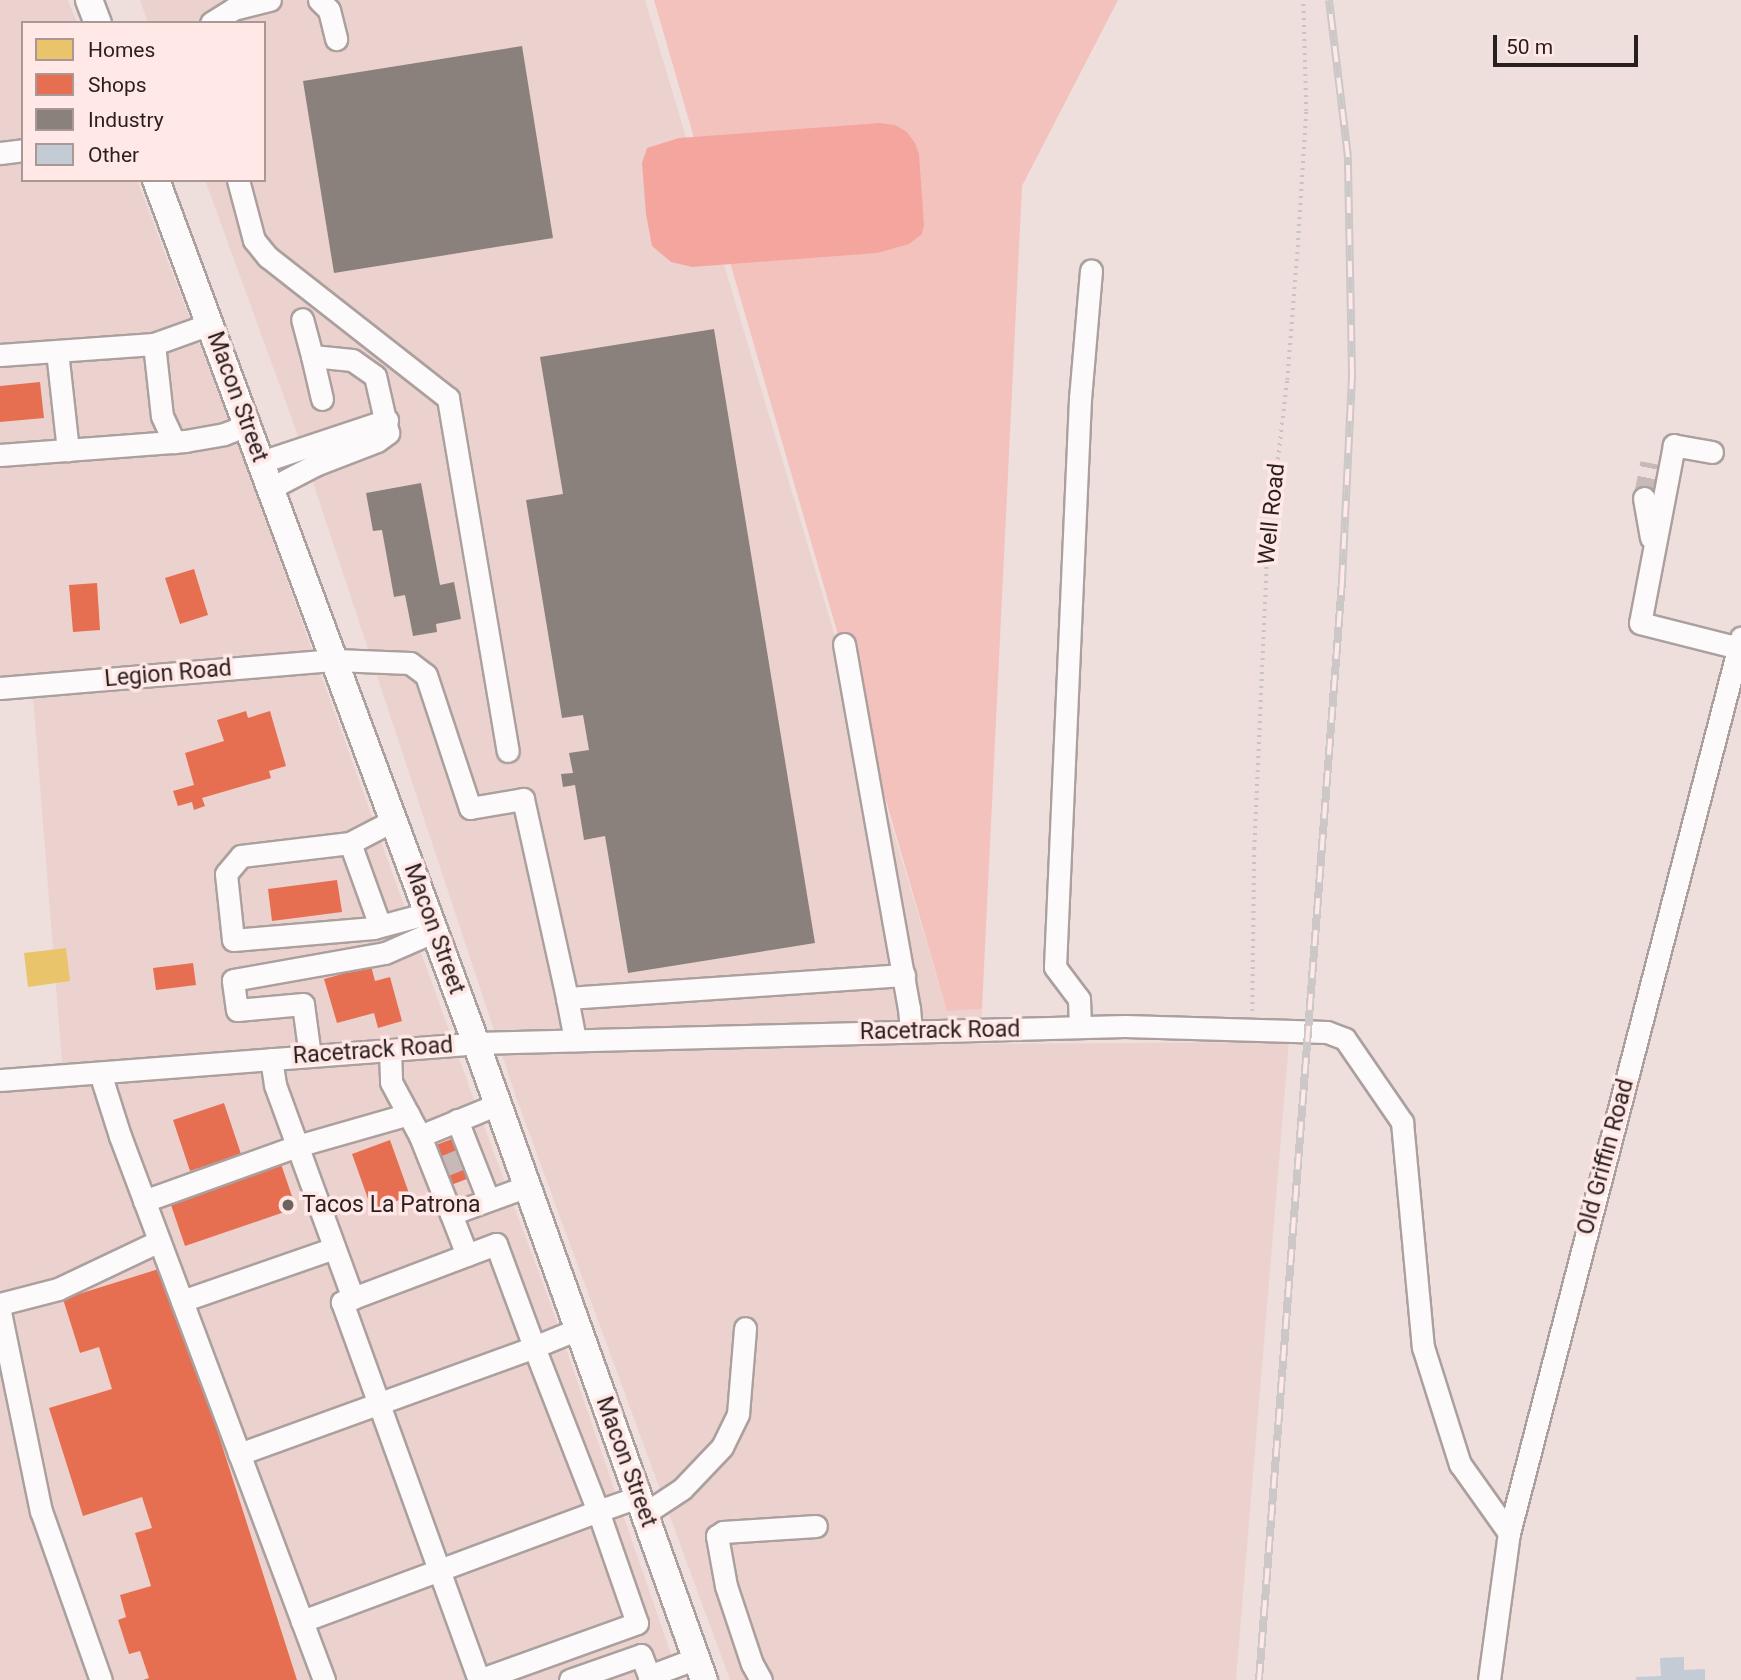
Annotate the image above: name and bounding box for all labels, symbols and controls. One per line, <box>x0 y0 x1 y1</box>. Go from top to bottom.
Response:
legend <box>21 21 266 182</box>
scale bar <box>1496 21 1641 65</box>
text: 50 m <box>1506 35 1553 59</box>
text: Homes <box>88 38 155 62</box>
text: Shops <box>88 73 147 97</box>
text: Industry <box>88 108 164 132</box>
text: Other <box>88 143 139 167</box>
street label: Macon Street <box>201 328 273 466</box>
street label: Well Road <box>1253 462 1291 566</box>
street label: Legion Road <box>103 655 233 693</box>
street label: Macon Street <box>398 860 470 998</box>
street label: Racetrack Road <box>860 1016 1020 1046</box>
street label: Racetrack Road <box>292 1032 454 1070</box>
street label: Old Griffin Road <box>1572 1076 1640 1238</box>
place label: Tacos La Patrona <box>302 1191 481 1219</box>
marker: Tacos La Patrona <box>280 1197 296 1213</box>
street label: Macon Street <box>590 1393 662 1531</box>

